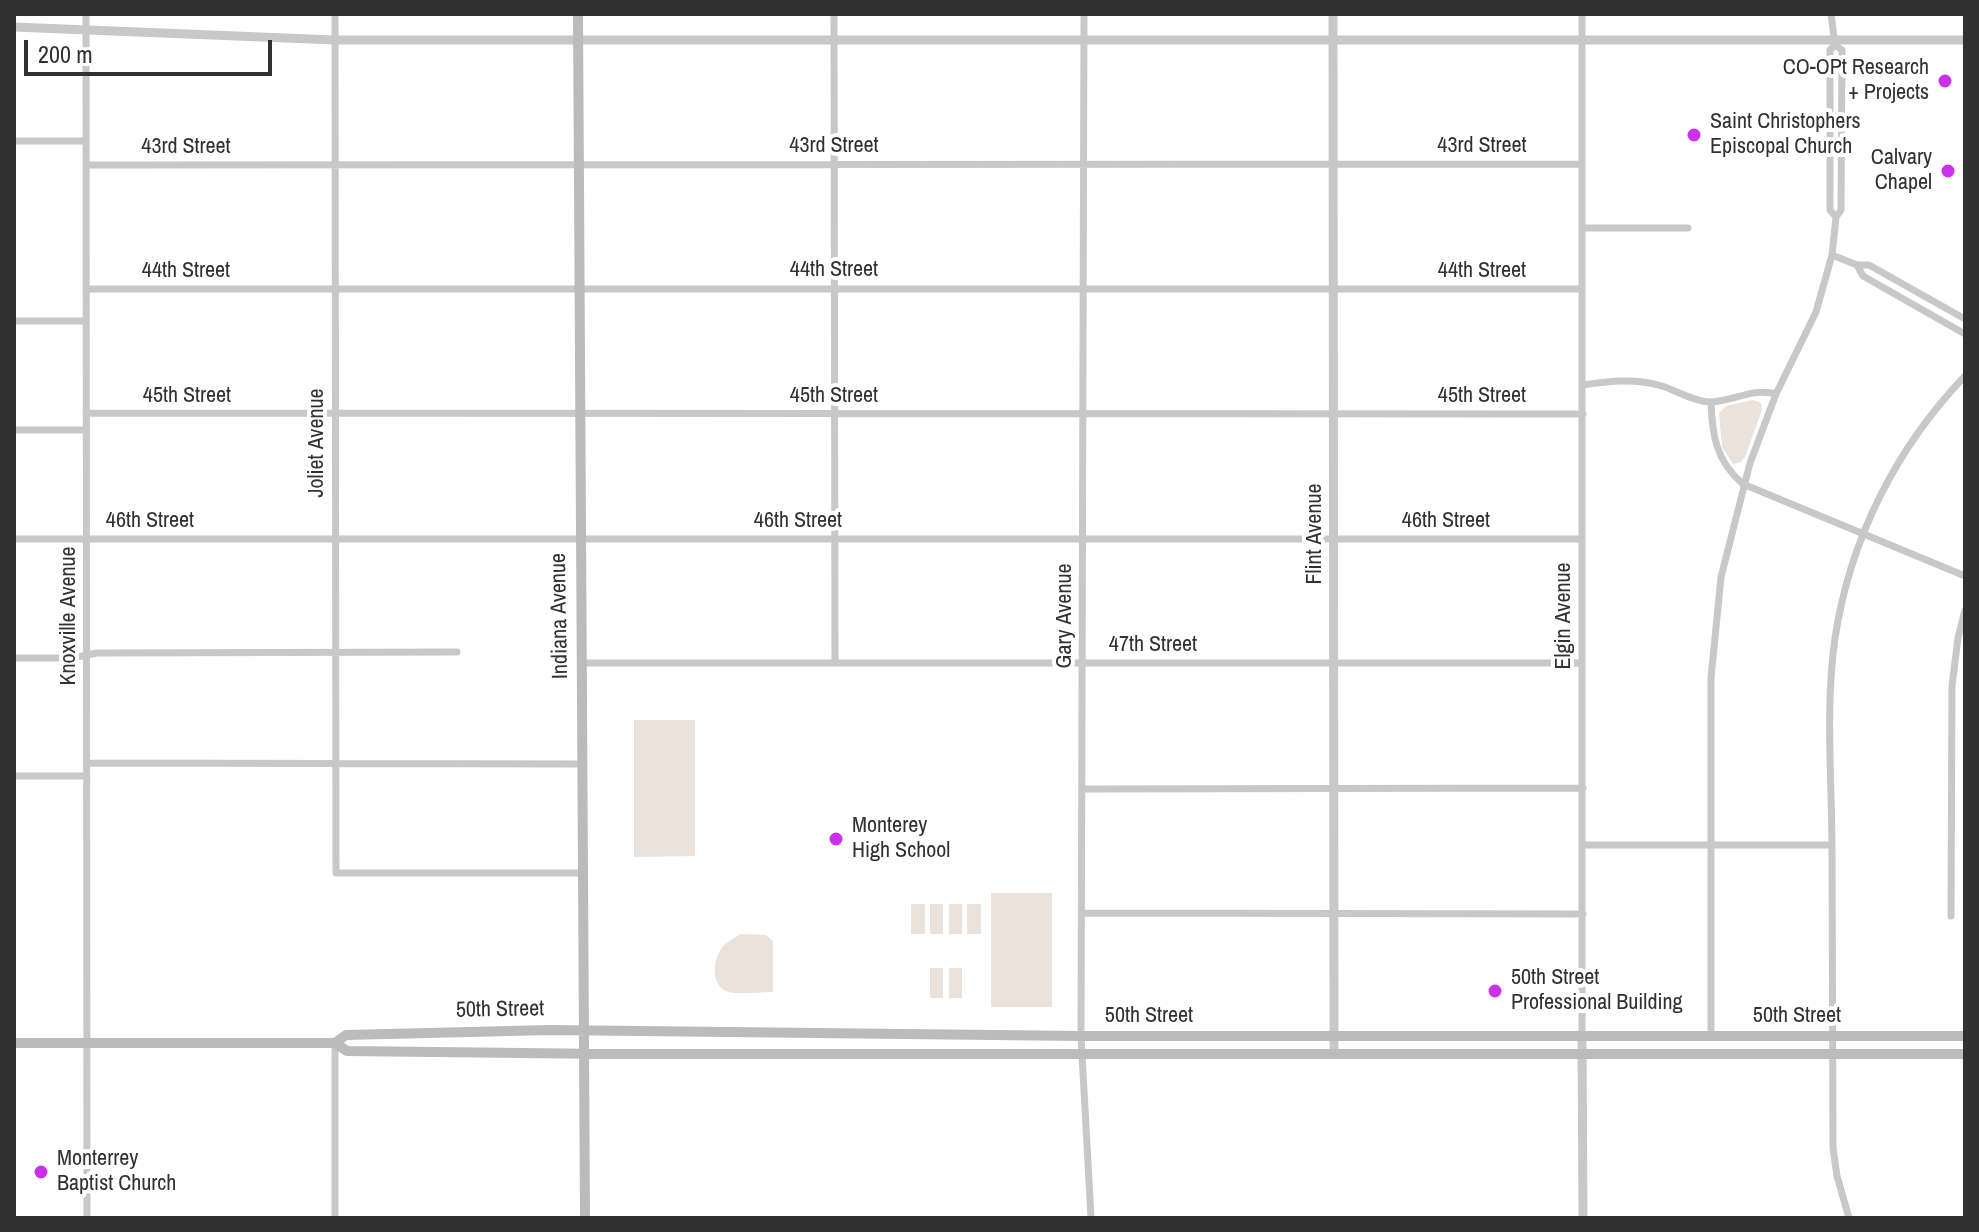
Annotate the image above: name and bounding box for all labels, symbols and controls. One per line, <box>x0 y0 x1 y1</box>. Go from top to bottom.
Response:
scale bar <box>28 24 276 74</box>
text: 200 m <box>38 38 93 70</box>
place label: CO-OPt Research + Projects <box>1783 55 1929 106</box>
marker: CO-OPt Research + Projects <box>1936 72 1954 90</box>
place label: Saint Christophers Episcopal Church <box>1710 109 1860 160</box>
marker: Saint Christophers Episcopal Church <box>1685 126 1703 144</box>
street label: 43rd Street <box>789 133 879 159</box>
street label: 43rd Street <box>1437 133 1527 159</box>
street label: 43rd Street <box>141 134 231 160</box>
place label: Calvary Chapel <box>1871 145 1932 196</box>
marker: Calvary Chapel <box>1939 162 1957 180</box>
street label: 44th Street <box>790 257 878 283</box>
street label: 44th Street <box>142 258 230 284</box>
street label: 44th Street <box>1438 258 1526 284</box>
street label: 45th Street <box>143 383 231 409</box>
street label: 45th Street <box>790 383 878 409</box>
street label: 45th Street <box>1438 383 1526 409</box>
street label: Joliet Avenue <box>304 388 330 498</box>
street label: Flint Avenue <box>1302 484 1328 584</box>
street label: 46th Street <box>106 508 194 534</box>
street label: 46th Street <box>754 508 842 534</box>
street label: 46th Street <box>1402 508 1490 534</box>
street label: Knoxville Avenue <box>56 546 82 686</box>
street label: Indiana Avenue <box>546 553 574 679</box>
street label: Elgin Avenue <box>1551 562 1577 670</box>
street label: Gary Avenue <box>1052 564 1078 668</box>
street label: 47th Street <box>1109 632 1197 658</box>
place label: Monterey High School <box>852 813 950 864</box>
marker: Monterey High School <box>827 830 845 848</box>
place label: 50th Street Professional Building <box>1511 965 1682 1016</box>
marker: 50th Street Professional Building <box>1486 982 1504 1000</box>
street label: 50th Street <box>456 996 544 1024</box>
street label: 50th Street <box>1105 1003 1193 1029</box>
street label: 50th Street <box>1753 1003 1841 1029</box>
place label: Monterrey Baptist Church <box>57 1146 176 1198</box>
marker: Monterrey Baptist Church <box>32 1163 50 1181</box>

